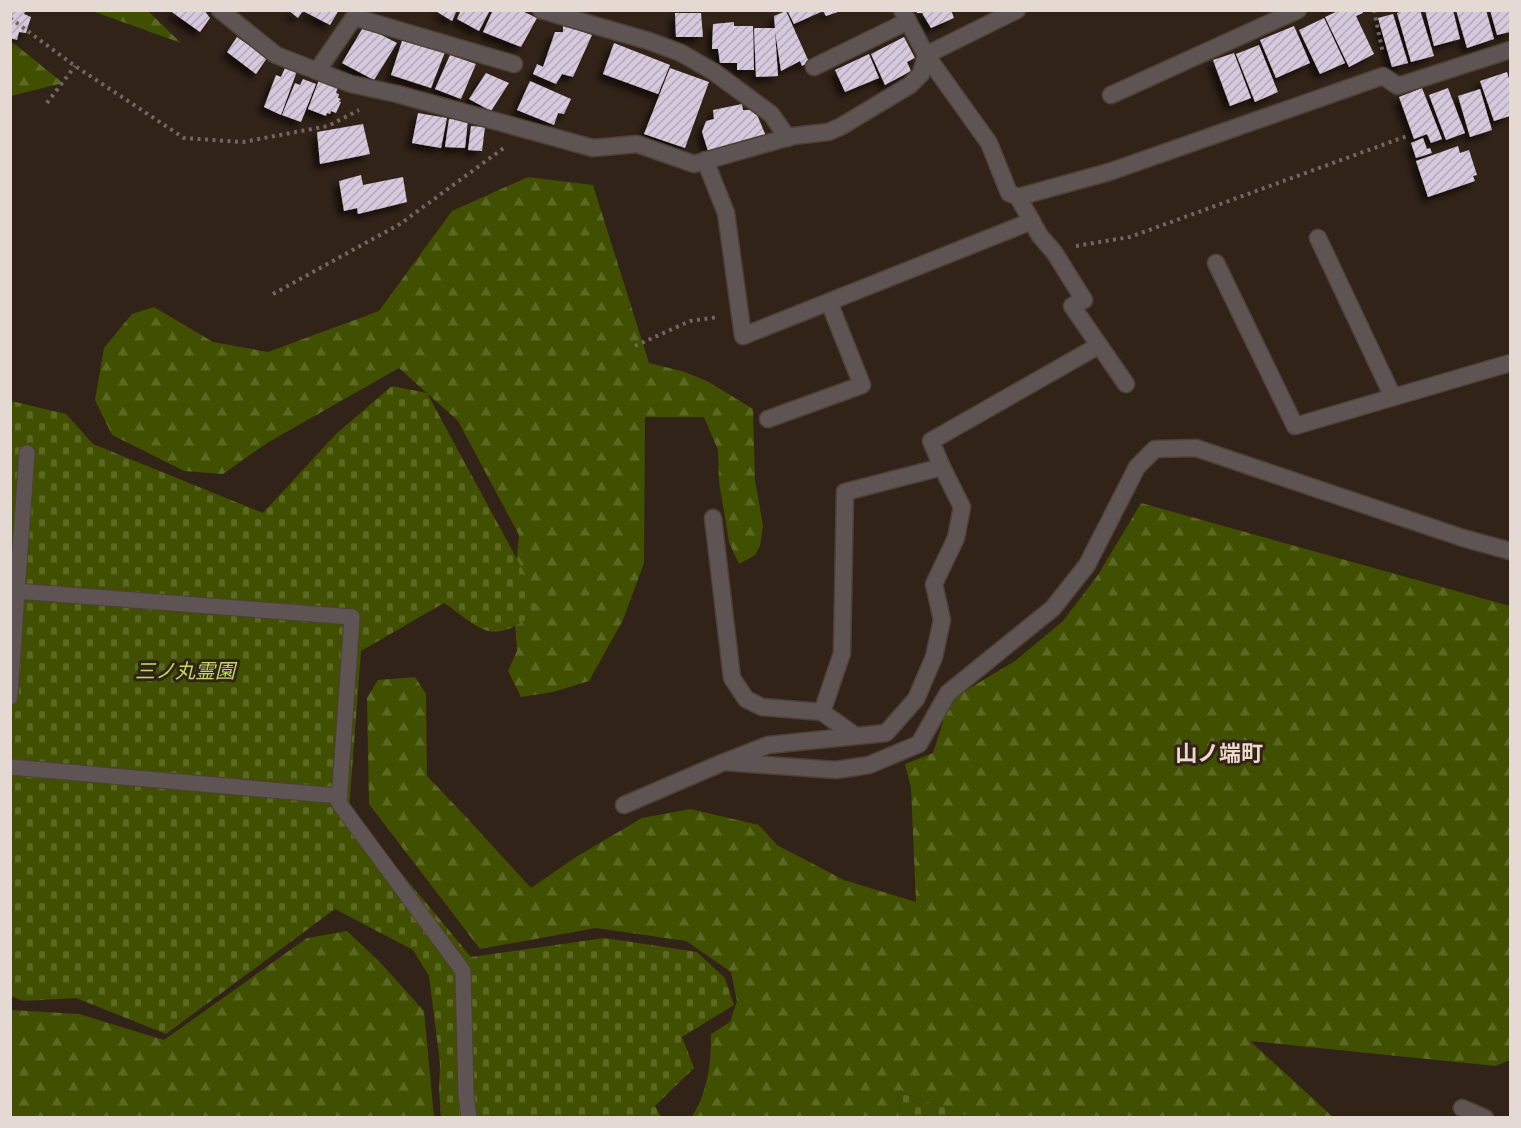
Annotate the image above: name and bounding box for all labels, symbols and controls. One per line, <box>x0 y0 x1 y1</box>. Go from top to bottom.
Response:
park label: 三ノ丸霊園 <box>135 658 238 683</box>
district label: 山ノ端町 <box>1175 739 1263 767</box>

